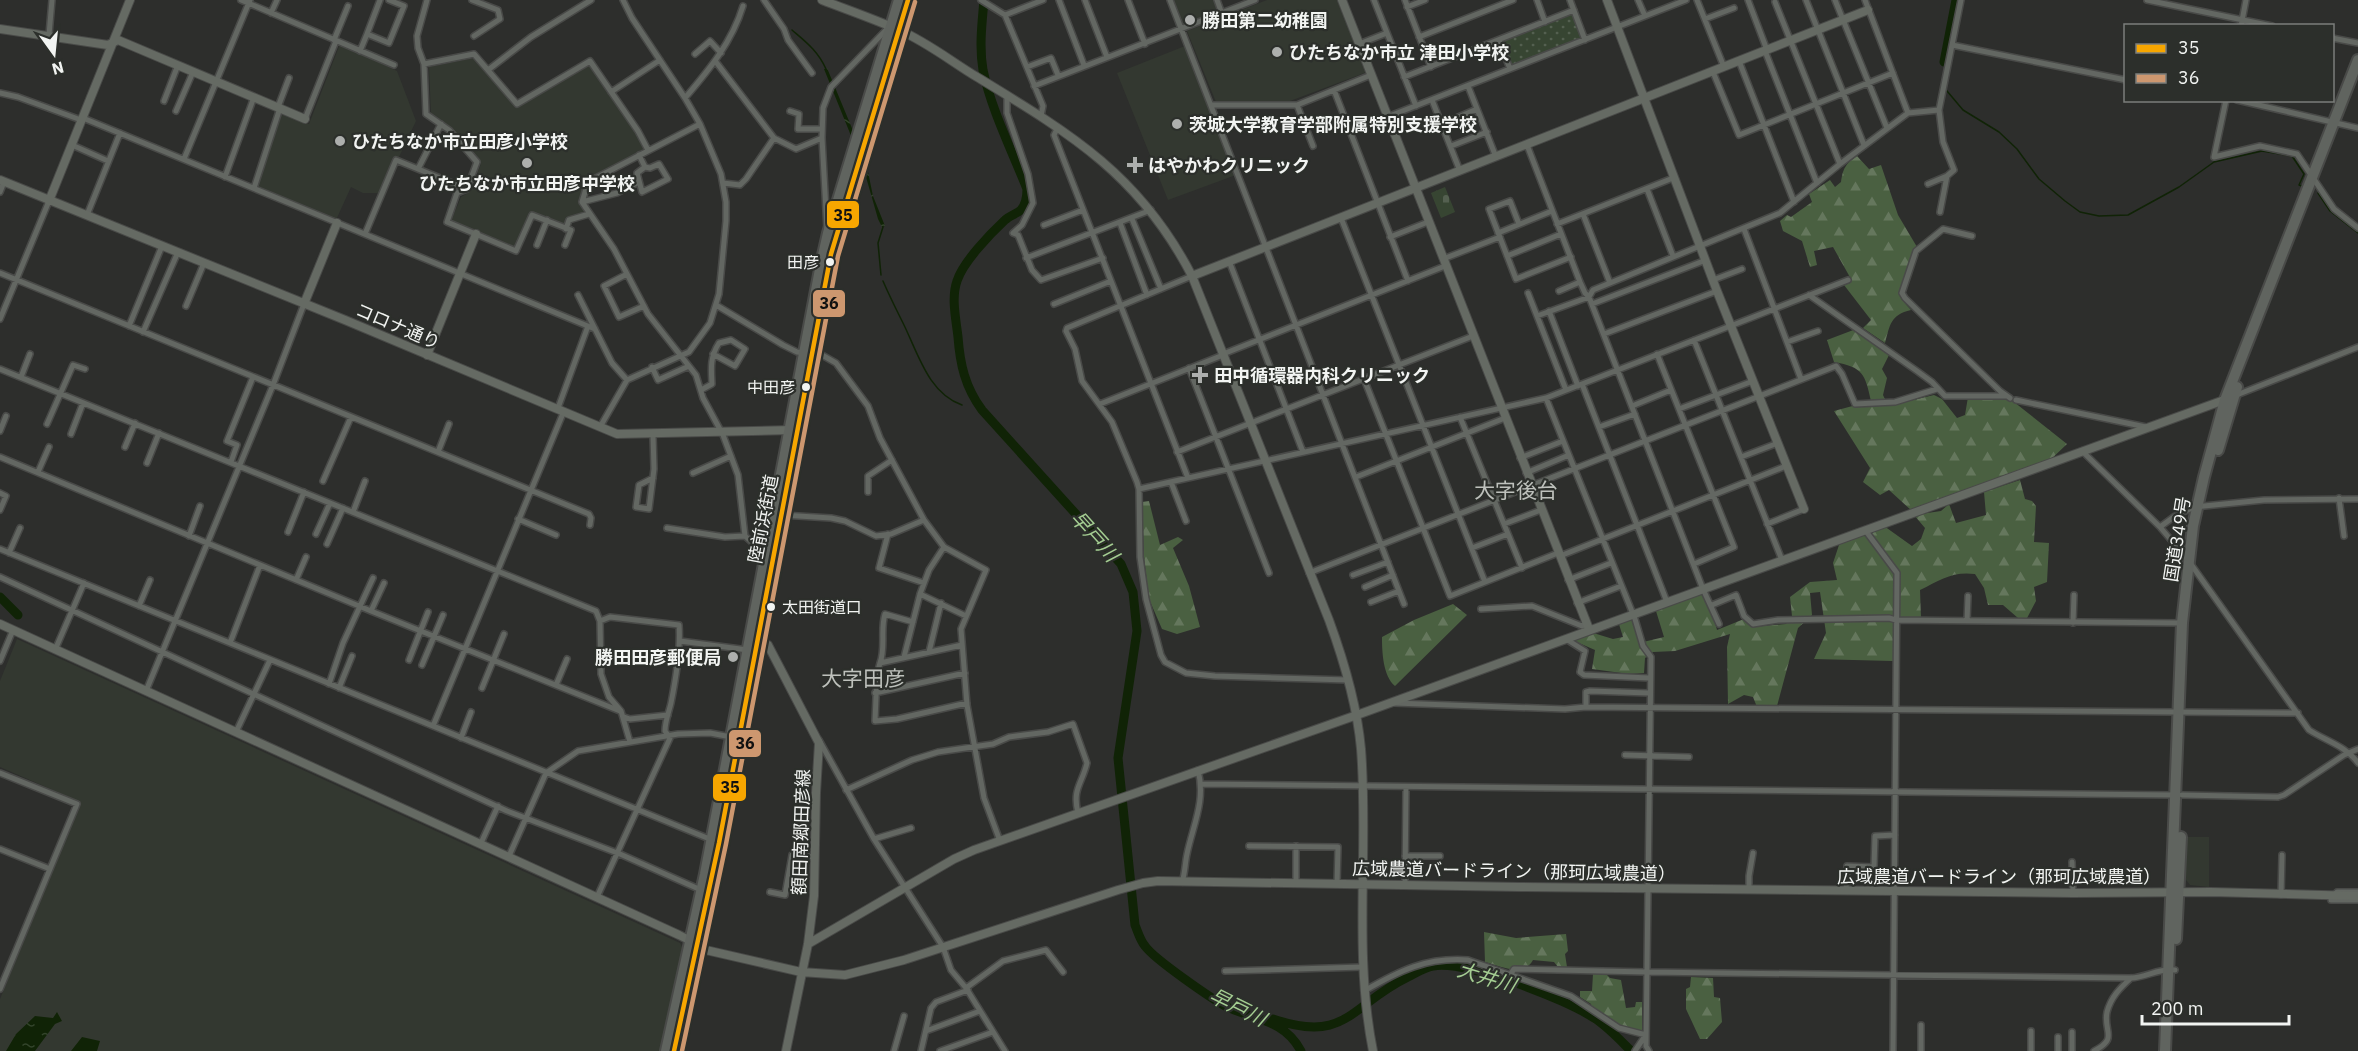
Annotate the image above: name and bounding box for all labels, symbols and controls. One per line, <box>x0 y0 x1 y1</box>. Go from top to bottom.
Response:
place label: 勝田第二幼稚園 <box>1202 9 1328 32</box>
marker: 勝田第二幼稚園 <box>1183 13 1197 27</box>
north arrow <box>24 24 84 84</box>
legend <box>2124 24 2334 102</box>
text: 35 <box>2178 36 2200 59</box>
place label: ひたちなか市立 津田小学校 <box>1289 41 1509 64</box>
marker: ひたちなか市立 津田小学校 <box>1270 45 1284 59</box>
text: N <box>50 57 66 80</box>
text: 36 <box>2178 66 2200 89</box>
place label: 茨城大学教育学部附属特別支援学校 <box>1189 113 1477 136</box>
marker: 茨城大学教育学部附属特別支援学校 <box>1170 117 1184 131</box>
place label: ひたちなか市立田彦小学校 <box>352 130 568 153</box>
marker: ひたちなか市立田彦小学校 <box>333 134 347 148</box>
place label: はやかわクリニック <box>1148 154 1310 177</box>
marker: ひたちなか市立田彦中学校 <box>520 156 534 170</box>
marker: はやかわクリニック <box>1126 156 1144 174</box>
place label: ひたちなか市立田彦中学校 <box>419 172 635 195</box>
line badge: 35 <box>826 200 860 229</box>
text: 35 <box>833 205 853 225</box>
place label: 田彦 <box>787 252 819 272</box>
marker: 田彦 <box>824 256 836 268</box>
line badge: 36 <box>812 289 846 318</box>
text: 36 <box>819 293 839 313</box>
street label: コロナ通り <box>352 298 444 354</box>
place label: 田中循環器内科クリニック <box>1214 364 1430 387</box>
marker: 田中循環器内科クリニック <box>1191 366 1209 384</box>
place label: 中田彦 <box>747 377 795 397</box>
marker: 中田彦 <box>800 381 812 393</box>
street label: 陸前浜街道 <box>743 473 783 565</box>
district label: 大字後台 <box>1474 476 1558 504</box>
street label: 国道349号 <box>2159 495 2195 583</box>
water label: 早戸川 <box>1065 505 1126 569</box>
place label: 太田街道口 <box>782 597 862 617</box>
marker: 太田街道口 <box>765 601 777 613</box>
place label: 勝田田彦郵便局 <box>595 646 721 669</box>
marker: 勝田田彦郵便局 <box>726 650 740 664</box>
district label: 大字田彦 <box>821 664 905 692</box>
line badge: 36 <box>728 729 762 758</box>
text: 36 <box>735 733 755 753</box>
street label: 額田南郷田彦線 <box>787 769 815 895</box>
line badge: 35 <box>712 773 747 802</box>
text: 35 <box>720 777 740 797</box>
street label: 広域農道バードライン（那珂広域農道） <box>1352 857 1676 885</box>
street label: 広域農道バードライン（那珂広域農道） <box>1837 865 2161 888</box>
water label: 大井川 <box>1454 955 1522 999</box>
water label: 早戸川 <box>1205 982 1273 1033</box>
scale bar <box>2142 988 2289 1026</box>
text: 200 m <box>2151 997 2203 1020</box>

